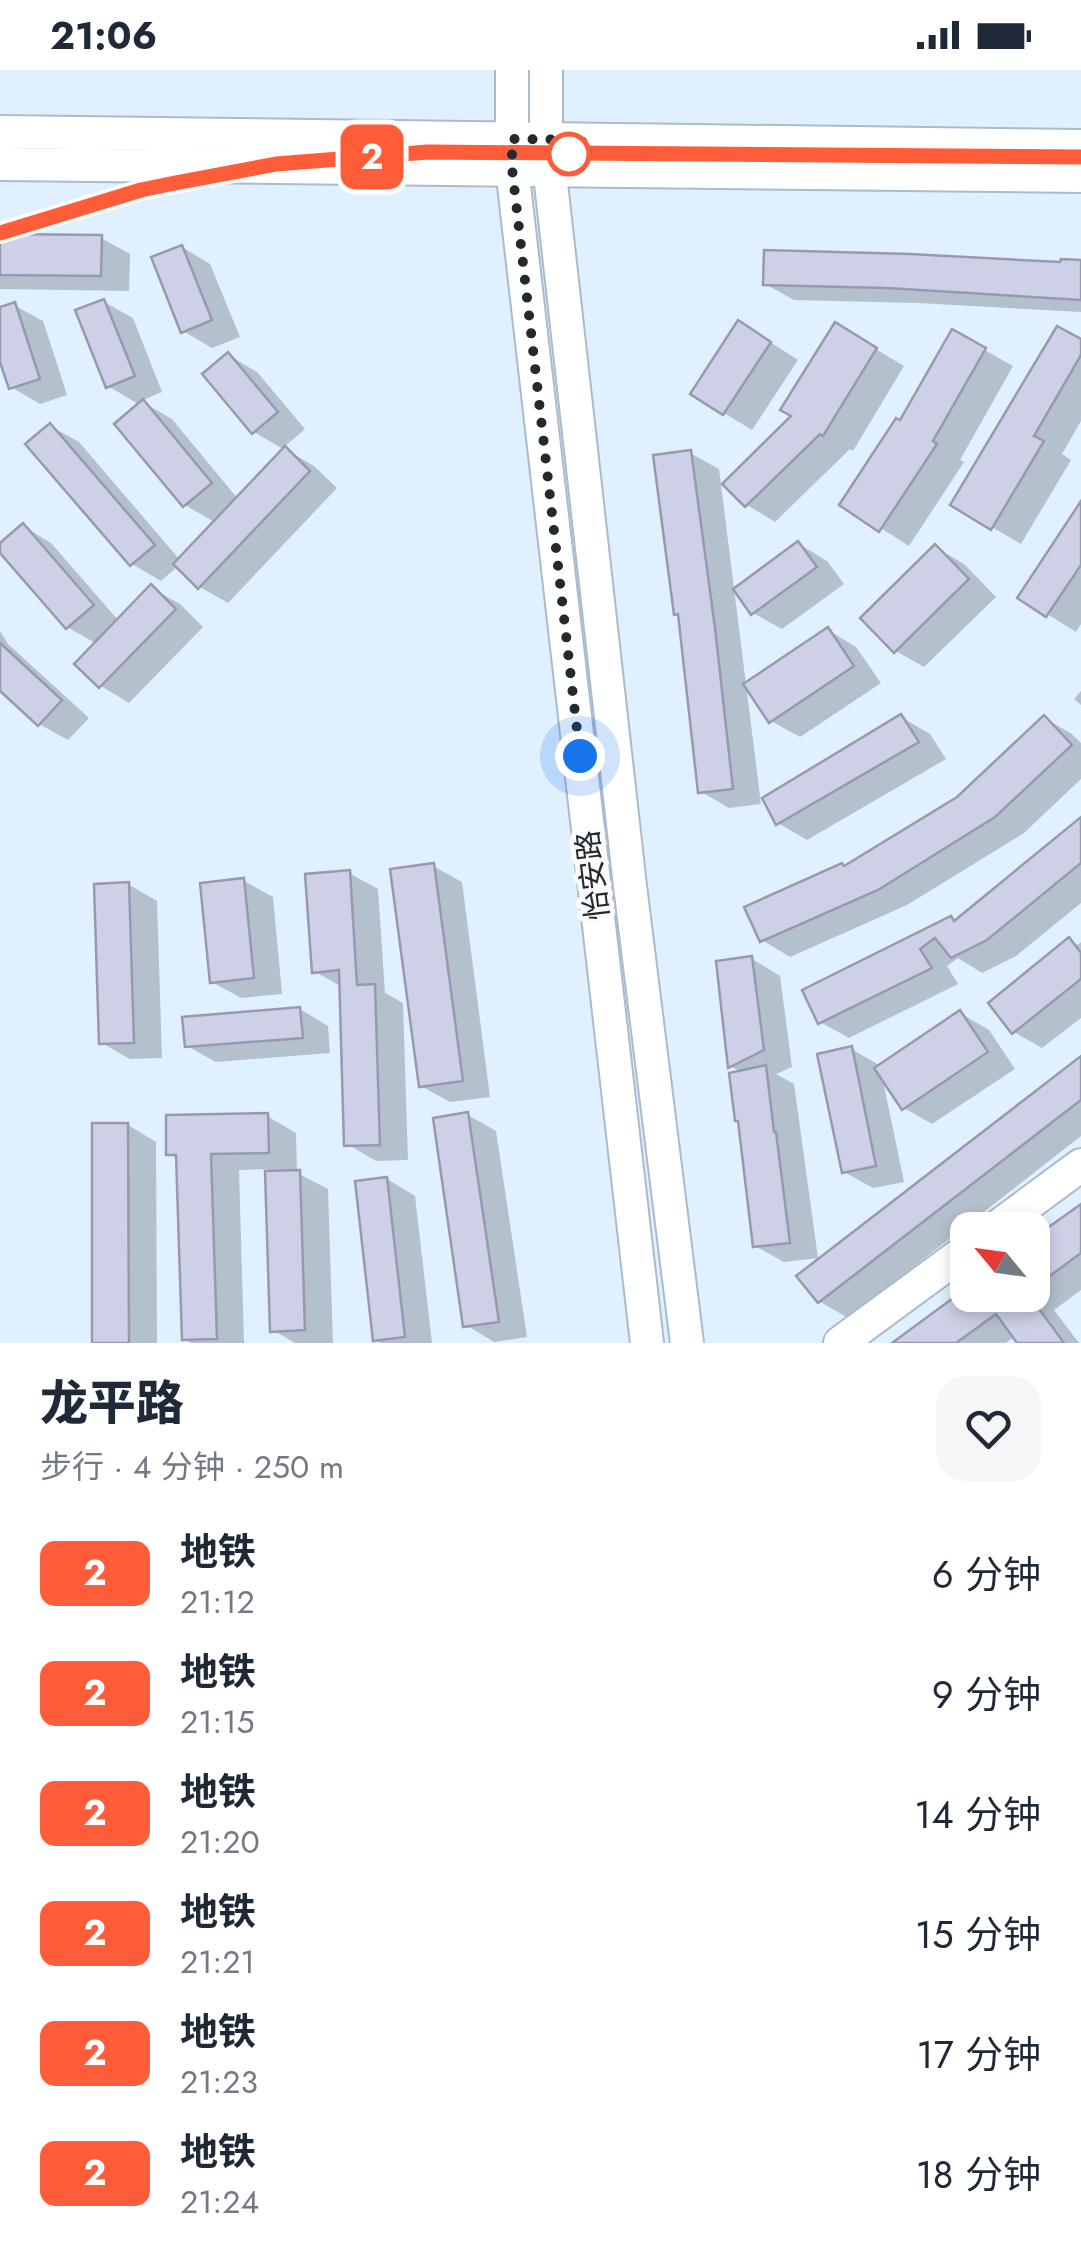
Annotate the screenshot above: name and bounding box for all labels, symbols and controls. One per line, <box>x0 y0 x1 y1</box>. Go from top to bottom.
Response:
text: 21:06 <box>50 8 157 63</box>
line badge: 2 <box>340 124 404 190</box>
text: 2 <box>361 132 383 182</box>
unlabelled marker <box>548 133 590 175</box>
your location <box>555 731 605 781</box>
street label: 怡安路 <box>566 828 619 922</box>
north arrow <box>950 1212 1050 1312</box>
map controls <box>950 1212 1050 1312</box>
text: 龙平路 <box>40 1369 184 1438</box>
button: heart <box>936 1376 1041 1481</box>
text: 步行 · 4 分钟 · 250 m <box>40 1444 344 1490</box>
text: 地铁 <box>180 1524 256 1579</box>
text: 6 分钟 <box>932 1547 1041 1602</box>
text: 2 <box>84 1548 106 1598</box>
text: 21:12 <box>180 1579 255 1625</box>
text: 地铁 <box>180 1644 256 1699</box>
text: 9 分钟 <box>932 1667 1041 1722</box>
text: 2 <box>84 1668 106 1718</box>
text: 21:15 <box>180 1699 255 1745</box>
text: 地铁 <box>180 1764 256 1819</box>
text: 14 分钟 <box>914 1787 1041 1842</box>
text: 2 <box>84 1788 106 1838</box>
text: 21:20 <box>180 1819 260 1865</box>
text: 地铁 <box>180 1884 256 1939</box>
text: 15 分钟 <box>915 1907 1041 1962</box>
text: 2 <box>84 1908 106 1958</box>
text: 21:21 <box>180 1939 255 1985</box>
text: 地铁 <box>180 2004 256 2059</box>
text: 17 分钟 <box>917 2027 1041 2082</box>
text: 2 <box>84 2028 106 2078</box>
text: 21:23 <box>180 2059 258 2105</box>
text: 地铁 <box>180 2124 256 2179</box>
text: 18 分钟 <box>916 2147 1041 2202</box>
text: 2 <box>84 2148 106 2198</box>
text: 21:24 <box>180 2179 259 2225</box>

